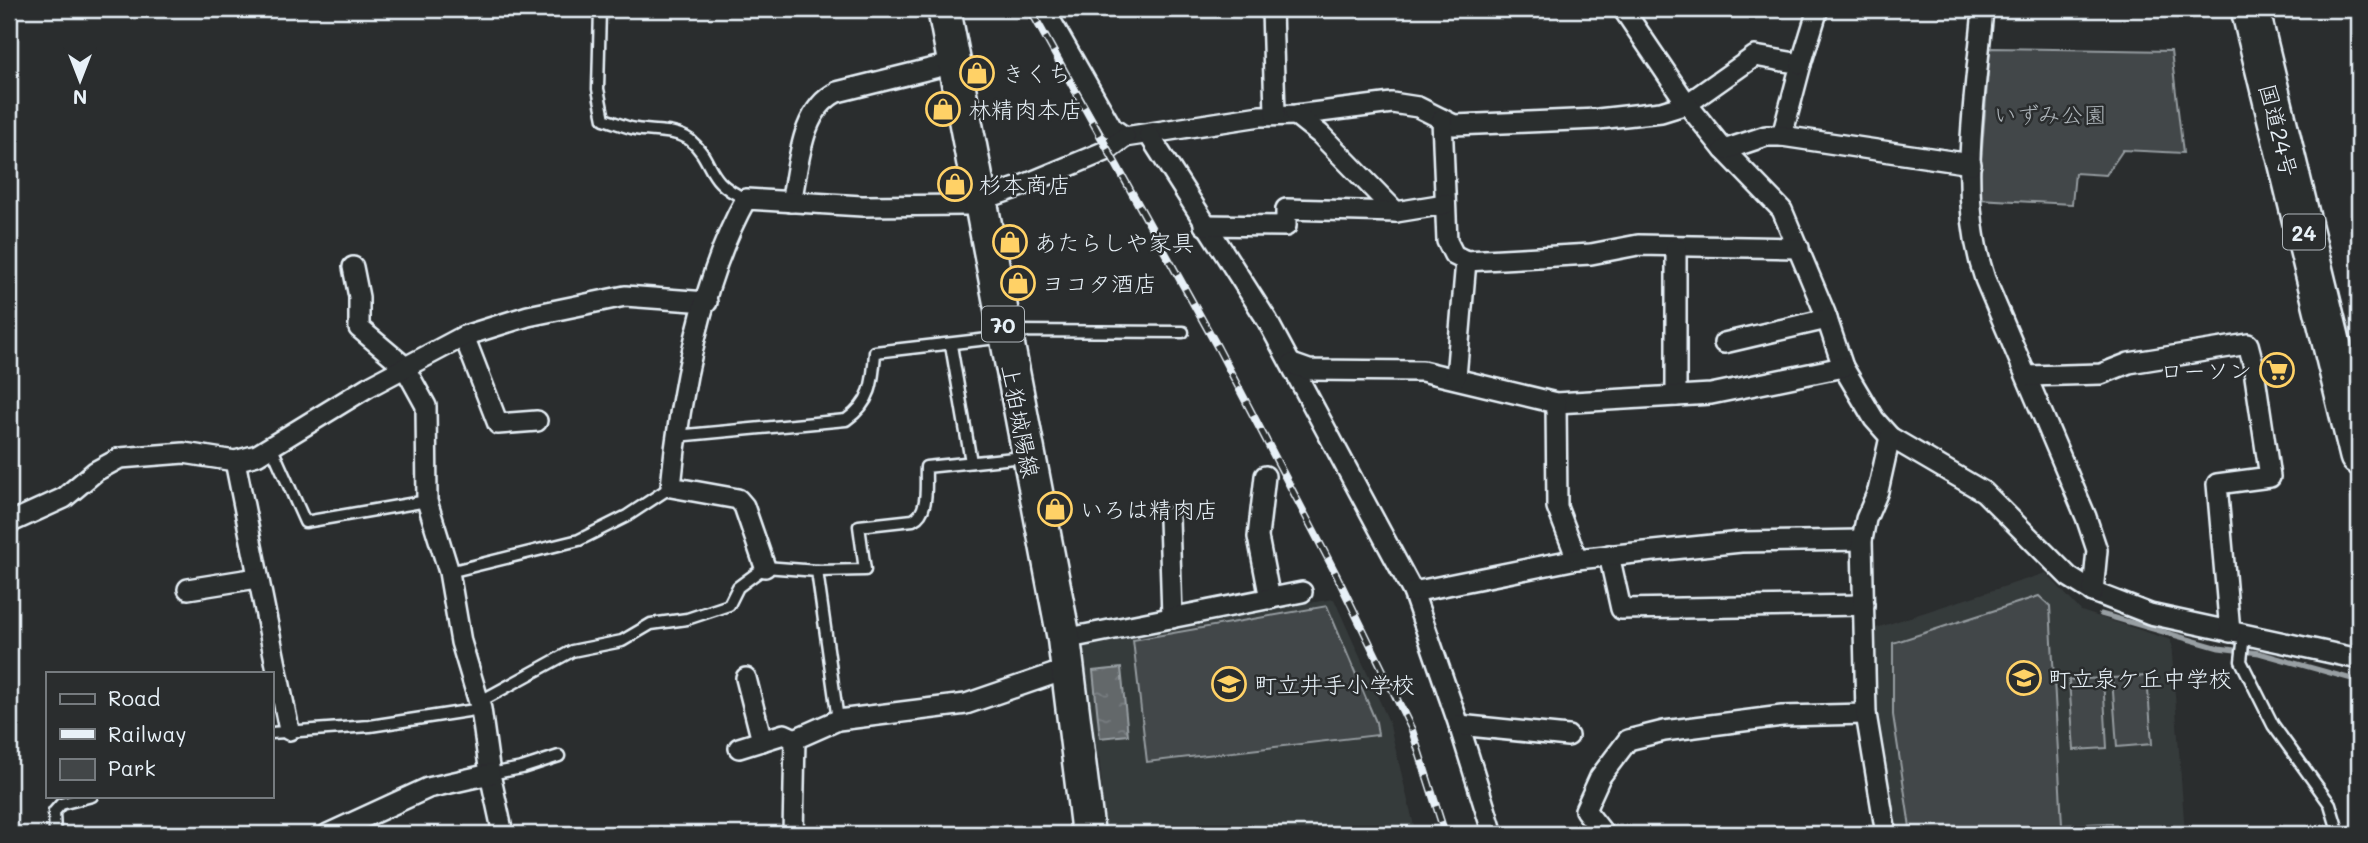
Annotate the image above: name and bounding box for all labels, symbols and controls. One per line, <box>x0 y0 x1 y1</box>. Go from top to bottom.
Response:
north arrow <box>46 46 116 116</box>
shop icon: きくち <box>958 54 996 92</box>
place label: きくち <box>1002 58 1071 88</box>
street label: 国道24号 <box>2253 80 2305 180</box>
text: N <box>73 85 87 110</box>
shop icon: 林精肉本店 <box>924 90 962 128</box>
place label: 林精肉本店 <box>968 94 1083 124</box>
park label: いずみ公園 <box>1993 99 2107 129</box>
shop icon: 杉本商店 <box>936 165 974 203</box>
place label: 杉本商店 <box>979 169 1071 199</box>
road number: 24 <box>2283 215 2325 250</box>
shop icon: あたらしや家具 <box>991 223 1029 261</box>
place label: あたらしや家具 <box>1034 227 1195 257</box>
shop icon: ヨコタ酒店 <box>999 264 1037 302</box>
place label: ヨコタ酒店 <box>1042 268 1157 298</box>
road number: 70 <box>982 306 1024 342</box>
supermarket icon: ローソン <box>2258 351 2296 389</box>
place label: ローソン <box>2160 355 2252 385</box>
street label: 上狛城陽線 <box>995 362 1047 480</box>
shop icon: いろは精肉店 <box>1036 490 1074 528</box>
place label: いろは精肉店 <box>1080 494 1218 524</box>
school or university icon: 町立泉ケ丘中学校 <box>2005 659 2043 697</box>
place label: 町立泉ケ丘中学校 <box>2048 663 2232 693</box>
school or university icon: 町立井手小学校 <box>1210 665 1248 703</box>
place label: 町立井手小学校 <box>1254 669 1415 699</box>
legend <box>46 672 273 798</box>
text: Road <box>108 684 160 711</box>
text: Railway <box>108 720 187 747</box>
text: Park <box>108 754 156 781</box>

